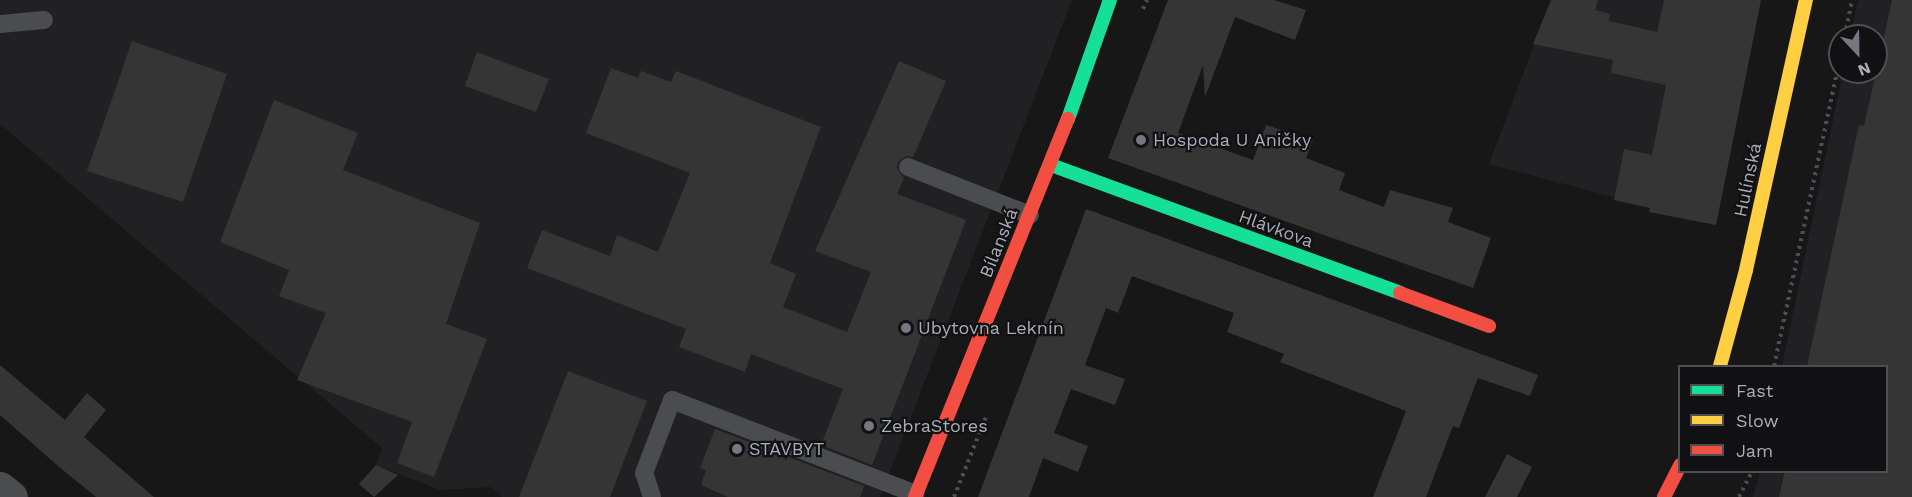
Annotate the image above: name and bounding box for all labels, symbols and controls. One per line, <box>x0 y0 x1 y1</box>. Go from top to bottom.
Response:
north arrow <box>1828 24 1888 84</box>
text: N <box>1855 58 1873 80</box>
place label: Hospoda U Aničky <box>1153 129 1312 151</box>
marker: Hospoda U Aničky <box>1134 133 1148 147</box>
street label: Hulínská <box>1730 141 1766 219</box>
street label: Bílanská <box>975 205 1023 281</box>
street label: Hlávkova <box>1236 206 1316 252</box>
place label: Ubytovna Leknín <box>918 317 1064 339</box>
marker: Ubytovna Leknín <box>899 321 913 335</box>
legend <box>1678 365 1888 473</box>
text: Fast <box>1736 380 1773 401</box>
text: Slow <box>1736 410 1779 431</box>
place label: ZebraStores <box>881 415 988 437</box>
marker: ZebraStores <box>862 419 876 433</box>
place label: STAVBYT <box>749 438 824 460</box>
text: Jam <box>1736 440 1773 461</box>
marker: STAVBYT <box>730 442 744 456</box>

